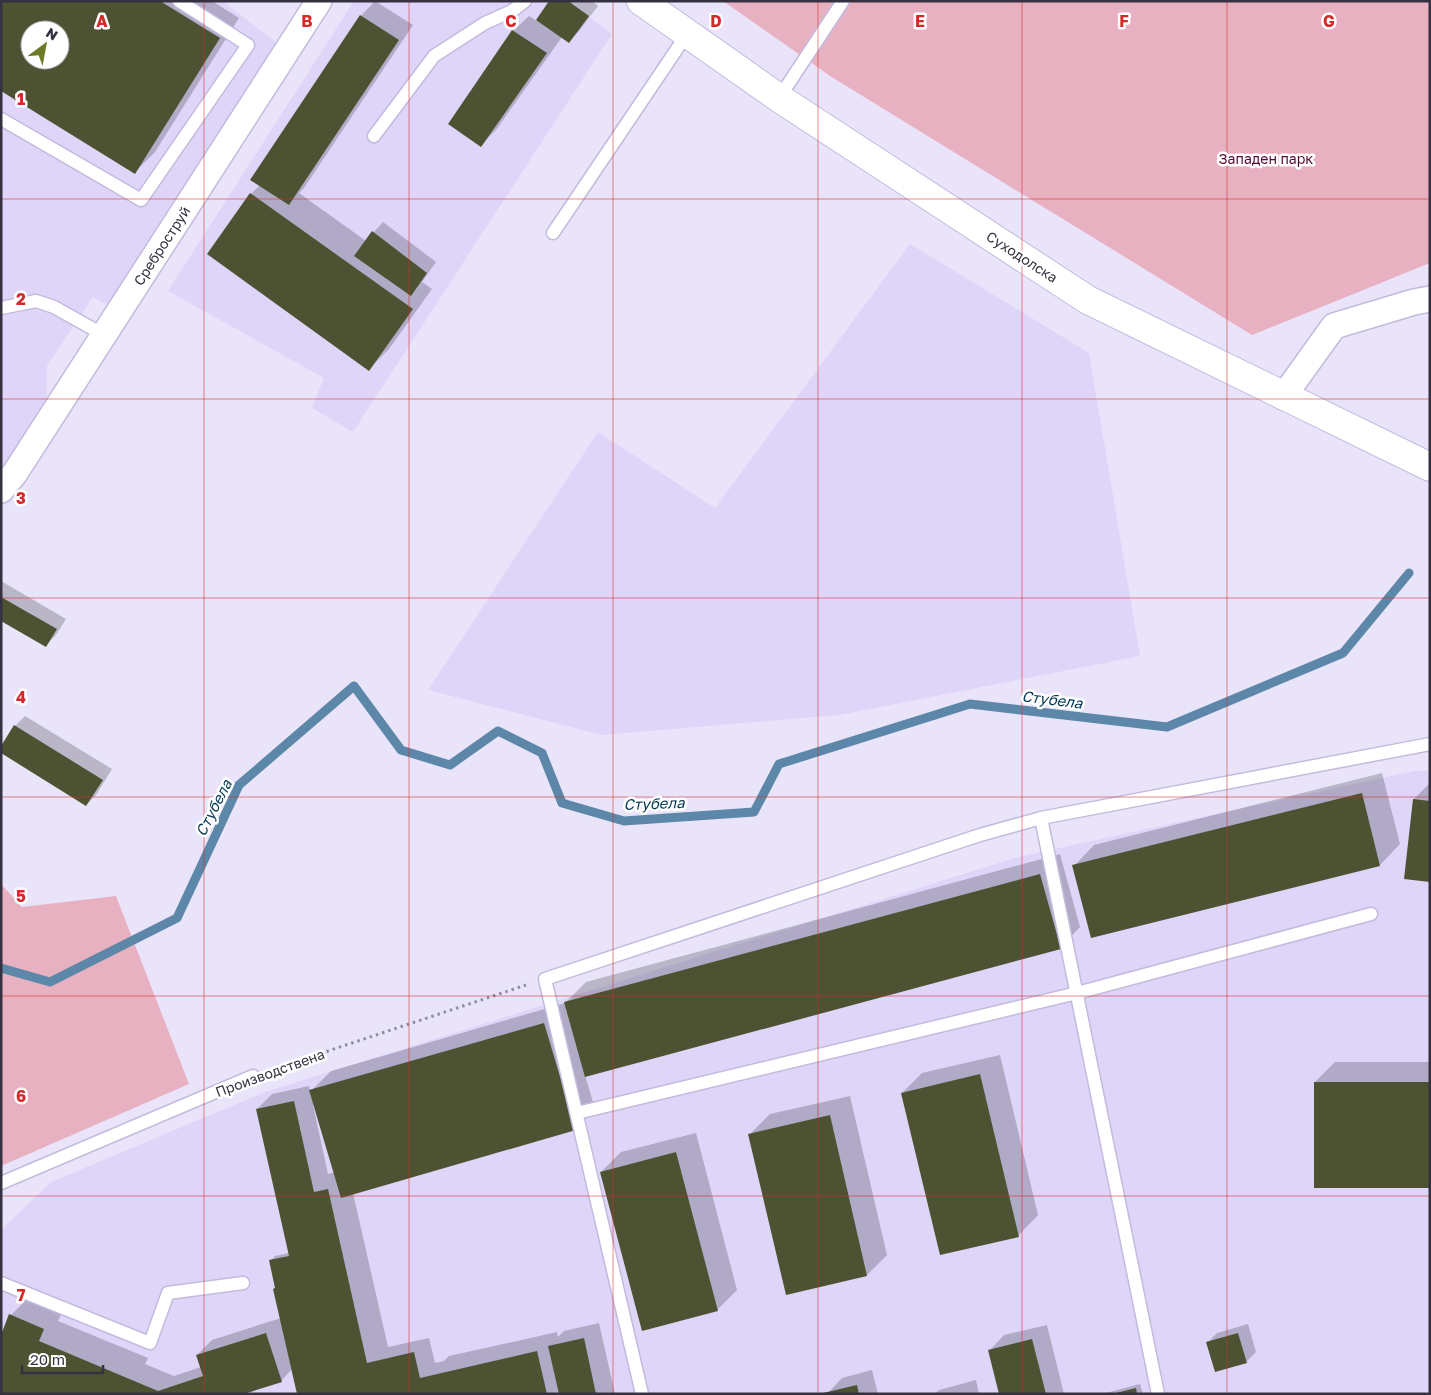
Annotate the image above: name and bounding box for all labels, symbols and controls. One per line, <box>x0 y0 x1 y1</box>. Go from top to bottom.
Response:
text: A <box>96 11 108 31</box>
text: B <box>301 11 313 31</box>
text: C <box>505 11 517 31</box>
text: D <box>710 11 722 31</box>
text: E <box>915 11 925 31</box>
text: F <box>1119 11 1129 31</box>
text: G <box>1323 11 1335 31</box>
north arrow <box>20 20 70 70</box>
text: N <box>43 24 61 44</box>
text: 1 <box>17 89 25 109</box>
park label: Западен парк <box>1219 150 1313 167</box>
street label: Среброструй <box>130 203 193 288</box>
street label: Суходолска <box>983 227 1061 286</box>
text: 2 <box>16 289 26 309</box>
text: 3 <box>16 488 26 508</box>
water label: Стубела <box>1021 686 1084 713</box>
text: 4 <box>16 687 26 707</box>
water label: Стубела <box>191 776 236 839</box>
water label: Стубела <box>623 793 685 814</box>
text: 5 <box>16 886 26 906</box>
street label: Производствена <box>213 1045 327 1100</box>
text: 6 <box>16 1086 26 1106</box>
text: 7 <box>17 1285 26 1305</box>
scale bar <box>22 1342 104 1374</box>
text: 20 m <box>30 1350 65 1368</box>

